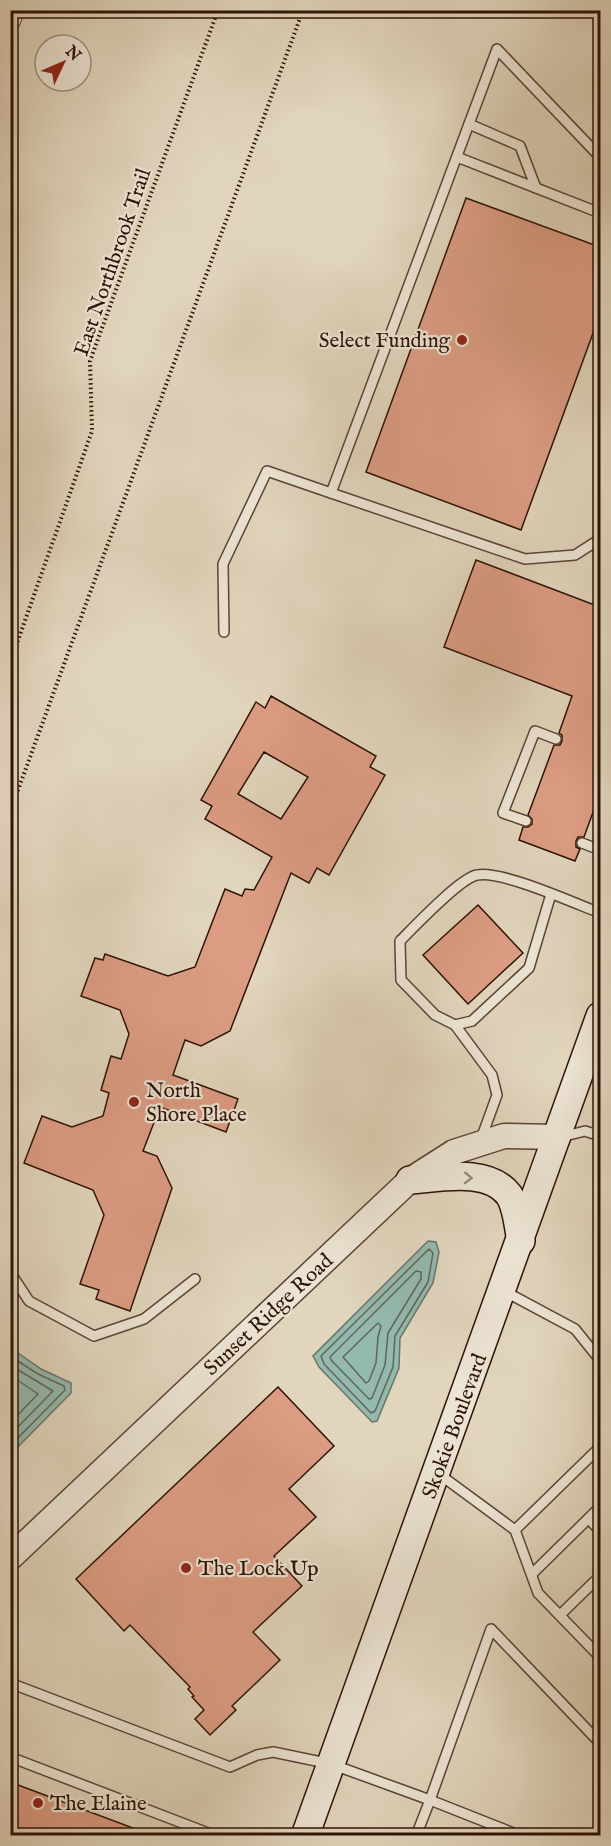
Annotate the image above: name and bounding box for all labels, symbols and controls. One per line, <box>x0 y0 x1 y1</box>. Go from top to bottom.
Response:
north arrow <box>33 33 93 93</box>
text: N <box>60 41 84 66</box>
street label: East Northbrook Trail <box>69 165 158 360</box>
place label: Select Funding <box>319 328 451 355</box>
marker: Select Funding <box>455 333 469 347</box>
place label: North Shore Place <box>146 1078 247 1129</box>
marker: North Shore Place <box>127 1095 141 1109</box>
one-way arrow <box>464 1171 473 1184</box>
street label: Sunset Ridge Road <box>199 1248 340 1382</box>
street label: Skokie Boulevard <box>417 1349 494 1503</box>
place label: The Lock Up <box>198 1556 319 1583</box>
marker: The Lock Up <box>179 1561 193 1575</box>
place label: The Elaine <box>50 1791 147 1818</box>
marker: The Elaine <box>31 1796 45 1810</box>

